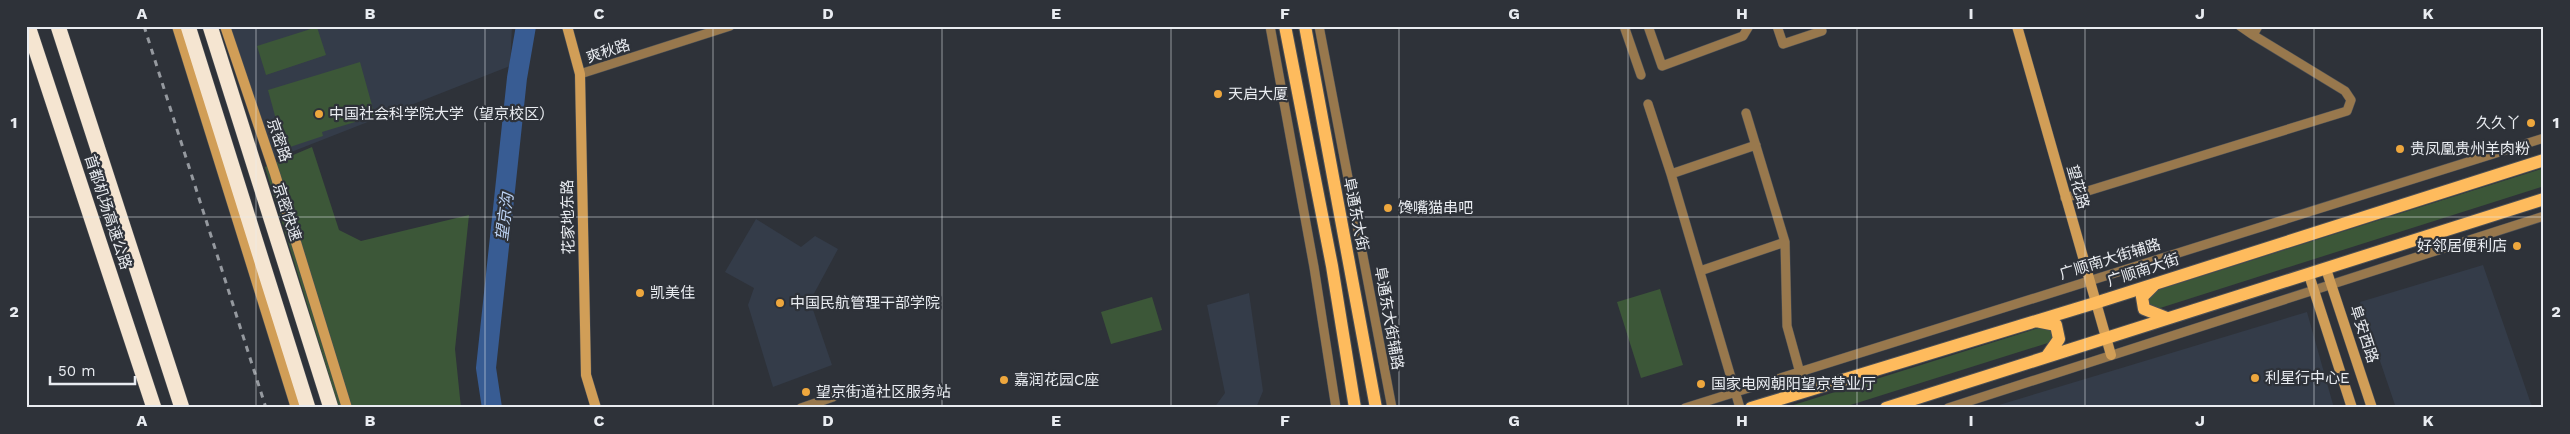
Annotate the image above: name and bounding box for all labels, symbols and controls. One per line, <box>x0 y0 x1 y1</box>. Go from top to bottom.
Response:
text: A <box>137 4 148 23</box>
text: B <box>365 4 376 23</box>
text: C <box>594 4 605 23</box>
text: D <box>822 4 834 23</box>
text: E <box>1051 4 1061 23</box>
text: F <box>1280 4 1290 23</box>
text: G <box>1508 4 1520 23</box>
text: H <box>1736 4 1748 23</box>
text: I <box>1968 4 1974 23</box>
text: J <box>2195 4 2205 23</box>
text: K <box>2422 4 2434 23</box>
street label: 爽秋路 <box>584 35 632 67</box>
place label: 天启大厦 <box>1228 85 1288 103</box>
marker: 天启大厦 <box>1212 88 1224 100</box>
place label: 中国社会科学院大学（望京校区） <box>329 105 554 123</box>
marker: 中国社会科学院大学（望京校区） <box>313 108 325 120</box>
text: 1 <box>11 113 17 132</box>
text: 1 <box>2553 113 2559 132</box>
place label: 久久丫 <box>2476 114 2521 132</box>
street label: 京密路 <box>263 116 295 164</box>
marker: 久久丫 <box>2525 117 2537 129</box>
place label: 贵凤凰贵州羊肉粉 <box>2410 140 2530 158</box>
marker: 贵凤凰贵州羊肉粉 <box>2394 143 2406 155</box>
street label: 首都机场高速公路 <box>81 152 135 272</box>
street label: 望花路 <box>2063 163 2093 211</box>
street label: 阜通东大街 <box>1340 175 1372 253</box>
street label: 花家地东路 <box>558 179 578 255</box>
street label: 京密快速 <box>269 181 305 243</box>
water label: 望京沟 <box>492 190 517 242</box>
place label: 馋嘴猫串吧 <box>1398 199 1473 217</box>
marker: 馋嘴猫串吧 <box>1382 202 1394 214</box>
street label: 广顺南大街辅路 <box>2057 235 2163 283</box>
place label: 好邻居便利店 <box>2417 237 2507 255</box>
marker: 好邻居便利店 <box>2511 240 2523 252</box>
street label: 广顺南大街 <box>2105 250 2181 290</box>
street label: 阜通东大街辅路 <box>1371 265 1407 371</box>
place label: 凯美佳 <box>650 284 695 302</box>
marker: 凯美佳 <box>634 287 646 299</box>
place label: 中国民航管理干部学院 <box>790 294 940 312</box>
marker: 中国民航管理干部学院 <box>774 297 786 309</box>
text: 2 <box>9 302 19 321</box>
text: 2 <box>2551 302 2561 321</box>
street label: 阜安西路 <box>2346 303 2382 365</box>
scale bar <box>50 354 135 386</box>
text: 50 m <box>58 362 95 380</box>
place label: 利星行中心E <box>2265 369 2350 387</box>
place label: 嘉润花园C座 <box>1014 371 1099 389</box>
marker: 利星行中心E <box>2249 372 2261 384</box>
marker: 嘉润花园C座 <box>998 374 1010 386</box>
place label: 国家电网朝阳望京营业厅 <box>1711 375 1876 393</box>
marker: 国家电网朝阳望京营业厅 <box>1695 378 1707 390</box>
place label: 望京街道社区服务站 <box>816 383 951 401</box>
marker: 望京街道社区服务站 <box>800 386 812 398</box>
text: A <box>137 411 148 430</box>
text: B <box>365 411 376 430</box>
text: C <box>594 411 605 430</box>
text: D <box>822 411 834 430</box>
text: E <box>1051 411 1061 430</box>
text: F <box>1280 411 1290 430</box>
text: G <box>1508 411 1520 430</box>
text: H <box>1736 411 1748 430</box>
text: I <box>1968 411 1974 430</box>
text: J <box>2195 411 2205 430</box>
text: K <box>2422 411 2434 430</box>

